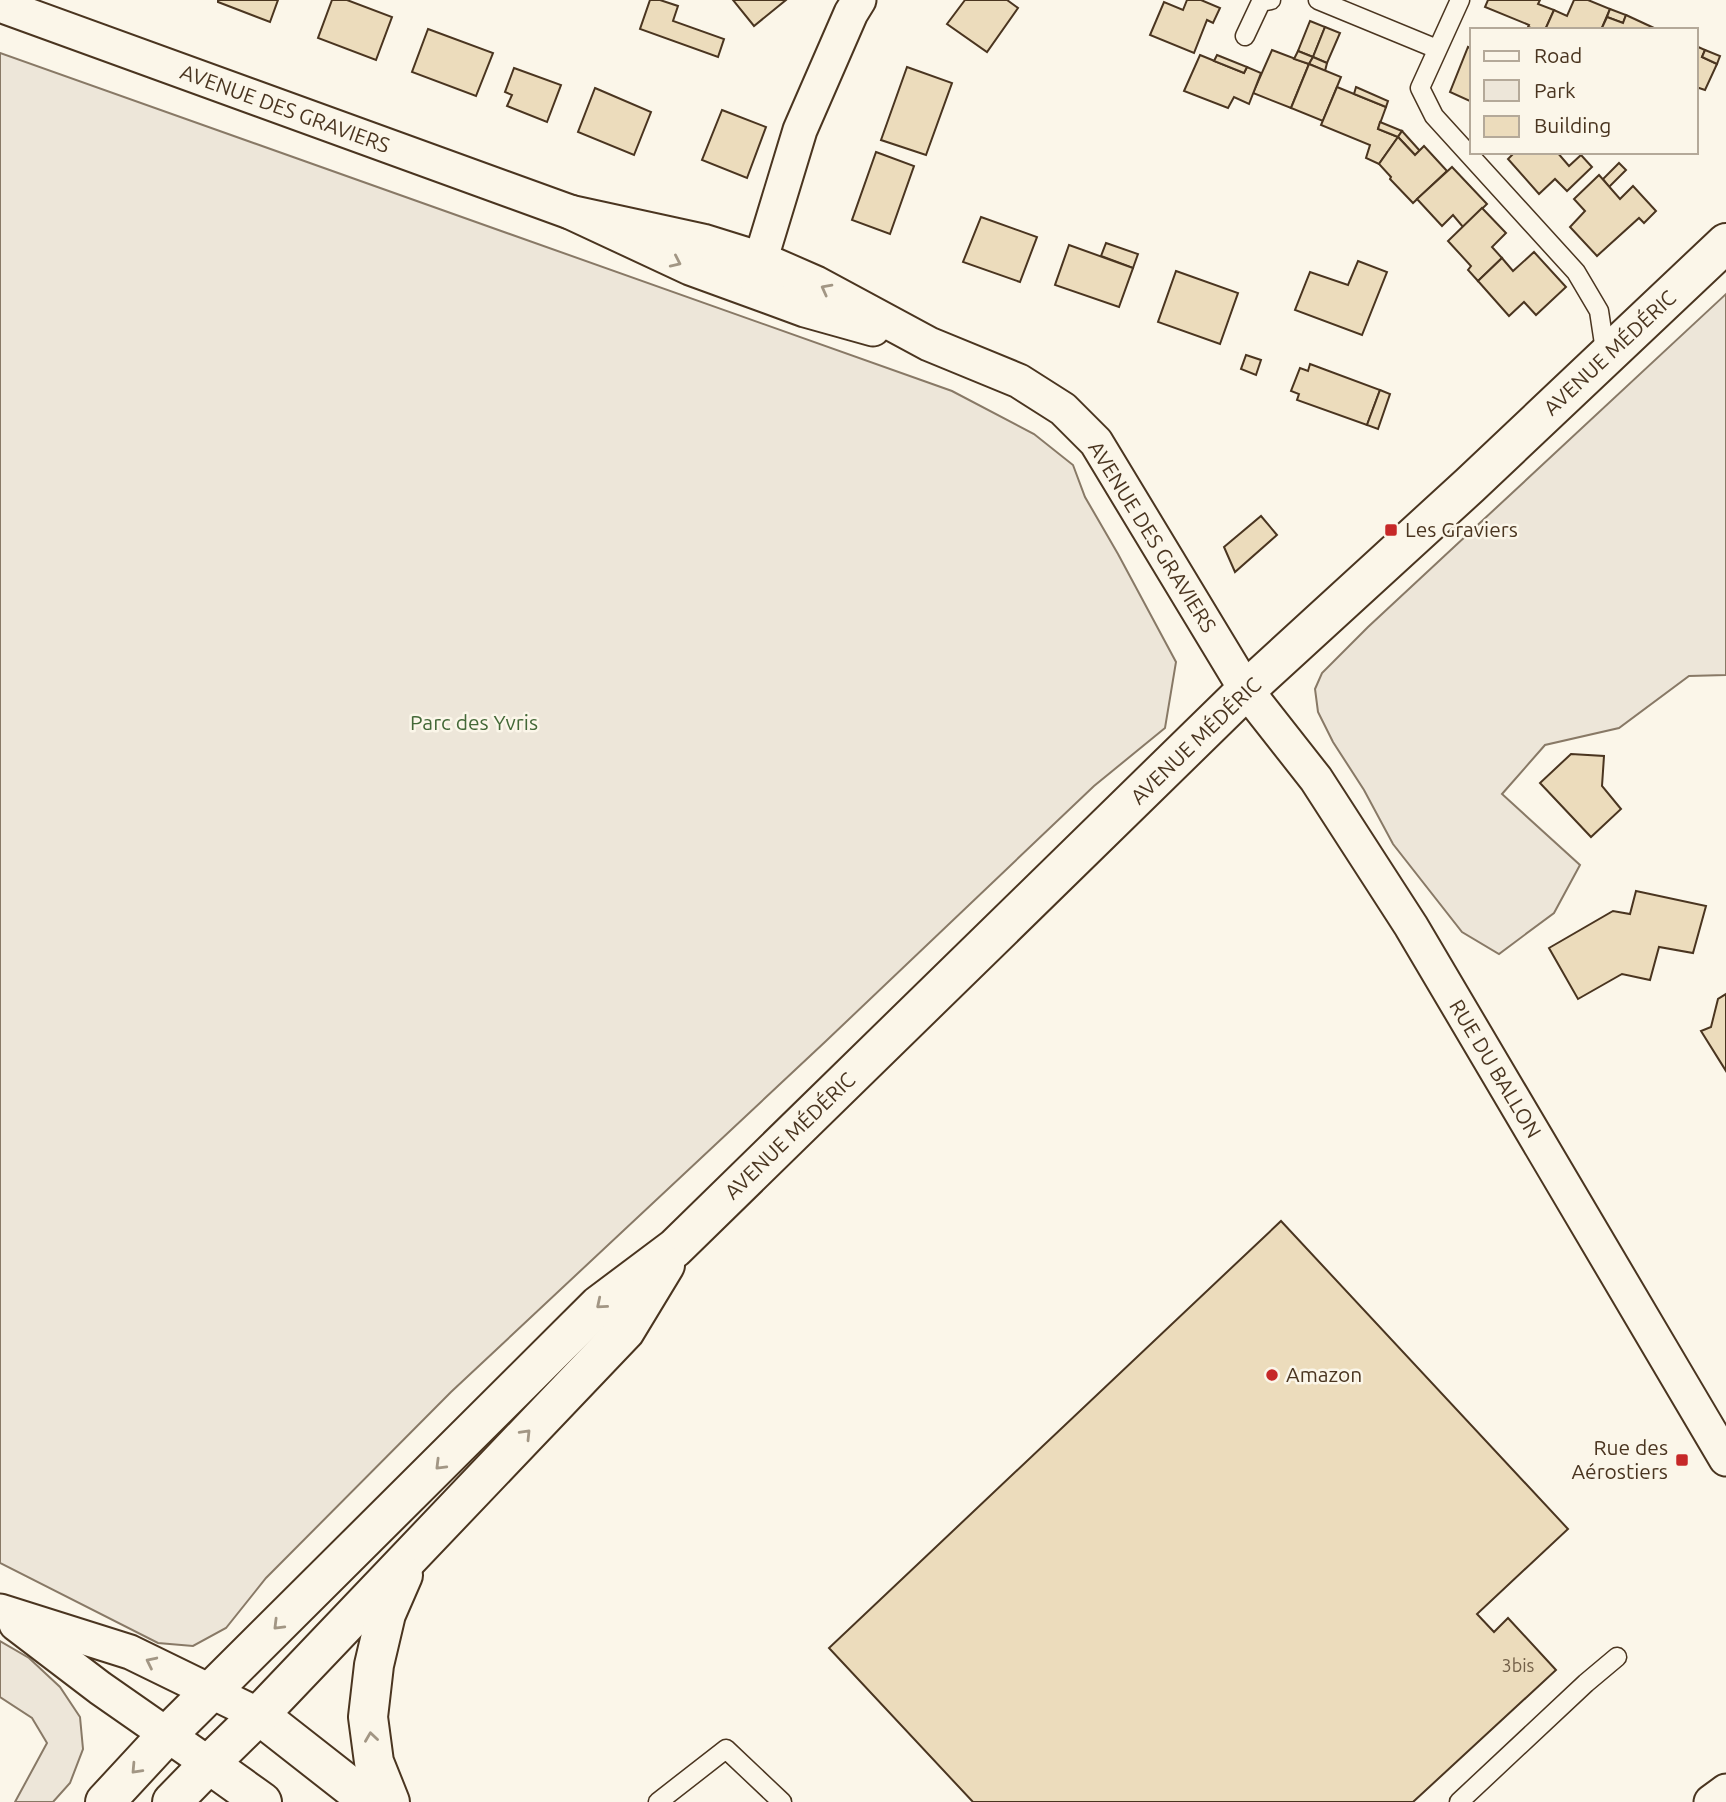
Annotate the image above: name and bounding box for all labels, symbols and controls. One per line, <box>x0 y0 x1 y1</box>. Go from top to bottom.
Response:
legend <box>1470 28 1698 154</box>
text: Road <box>1534 43 1582 67</box>
street label: AVENUE DES GRAVIERS <box>177 59 393 157</box>
text: Park <box>1534 78 1576 102</box>
text: Building <box>1534 113 1611 137</box>
one-way arrow <box>669 254 681 268</box>
one-way arrow <box>821 283 833 297</box>
street label: AVENUE MÉDÉRIC <box>1538 285 1680 420</box>
street label: AVENUE DES GRAVIERS <box>1084 436 1222 636</box>
place label: Les Graviers <box>1405 517 1518 541</box>
marker: Les Graviers <box>1383 522 1399 538</box>
street label: AVENUE MÉDÉRIC <box>1125 672 1265 809</box>
park label: Parc des Yvris <box>410 710 538 734</box>
street label: RUE DU BALLON <box>1445 995 1547 1142</box>
street label: AVENUE MÉDÉRIC <box>719 1067 859 1204</box>
one-way arrow <box>596 1296 609 1308</box>
place label: Amazon <box>1286 1362 1362 1386</box>
marker: Amazon <box>1264 1367 1280 1383</box>
one-way arrow <box>517 1430 530 1443</box>
place label: Rue des Aérostiers <box>1571 1435 1668 1483</box>
marker: Rue des Aérostiers <box>1674 1452 1690 1468</box>
one-way arrow <box>435 1456 448 1469</box>
one-way arrow <box>274 1617 286 1629</box>
house number: 3bis <box>1502 1655 1535 1675</box>
one-way arrow <box>146 1656 158 1670</box>
one-way arrow <box>364 1731 379 1743</box>
one-way arrow <box>132 1761 144 1774</box>

